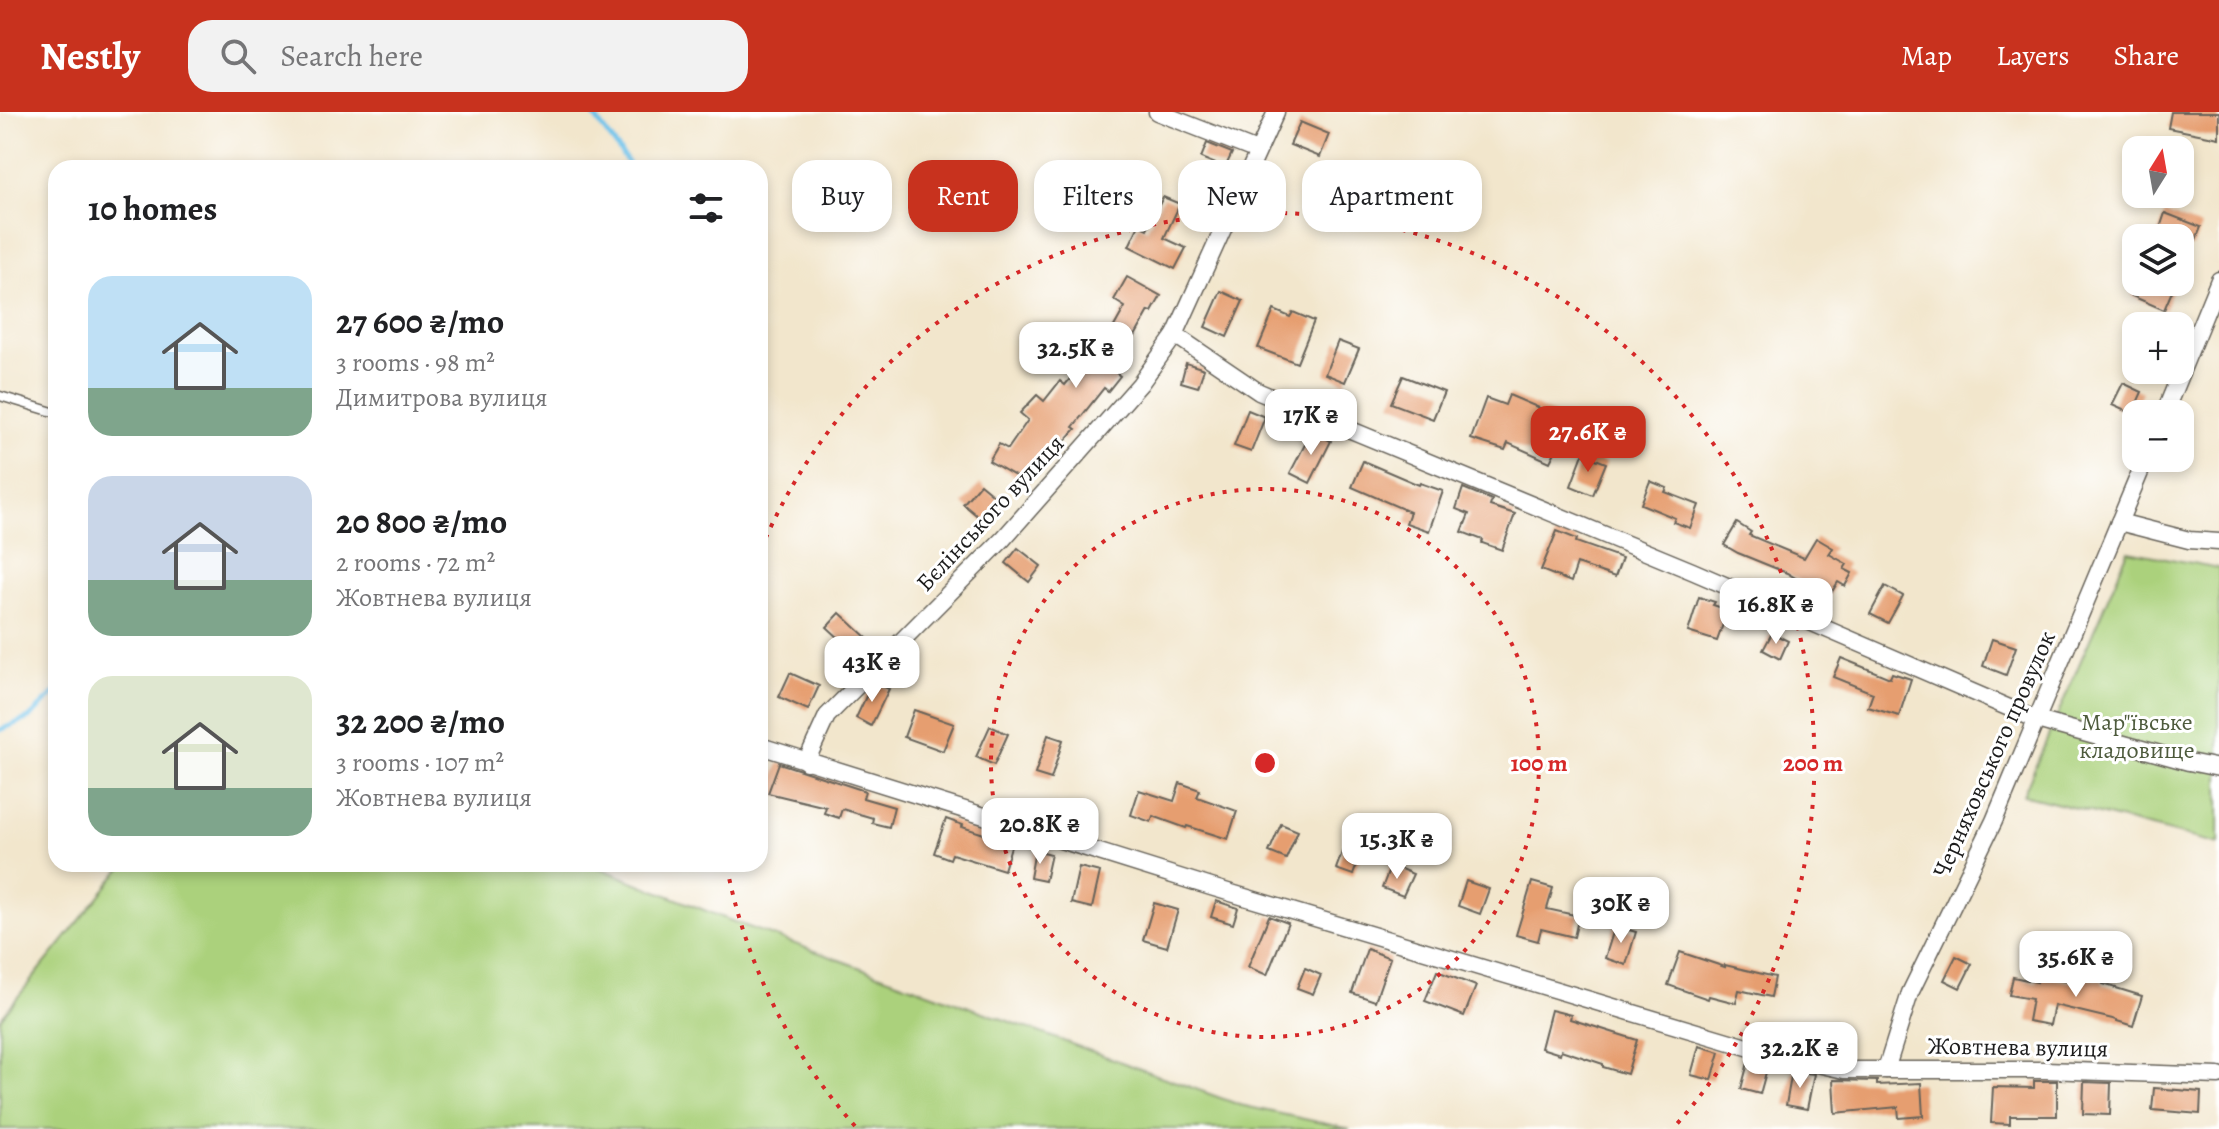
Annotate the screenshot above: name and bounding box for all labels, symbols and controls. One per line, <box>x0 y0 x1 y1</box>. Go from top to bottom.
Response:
search box <box>188 20 748 92</box>
text: Nestly <box>40 30 140 82</box>
icon: search <box>216 34 260 78</box>
text: Search here <box>280 36 423 76</box>
text: Map <box>1901 37 1952 75</box>
text: Layers <box>1996 37 2069 75</box>
text: Share <box>2113 37 2179 75</box>
north arrow <box>2122 136 2194 208</box>
map controls <box>2122 136 2194 472</box>
chip: Buy <box>792 160 892 232</box>
chip: Rent <box>908 160 1018 232</box>
chip: Filters <box>1034 160 1162 232</box>
chip: New <box>1178 160 1286 232</box>
chip: Apartment <box>1302 160 1482 232</box>
text: 10 homes <box>88 185 217 232</box>
icon: filters <box>684 186 728 230</box>
button: layers <box>2122 224 2194 296</box>
text: 27 600 ₴/mo <box>336 298 504 345</box>
icon: home <box>152 308 248 404</box>
button: + <box>2122 312 2194 384</box>
pin: 32.5K ₴ <box>1002 322 1150 390</box>
text: 32.5K ₴ <box>1037 330 1115 365</box>
text: 3 rooms · 98 m² <box>336 345 495 380</box>
text: Димитрова вулиця <box>336 380 548 415</box>
pin: 17K ₴ <box>1255 389 1367 457</box>
text: 17K ₴ <box>1283 397 1339 432</box>
button: − <box>2122 400 2194 472</box>
pin: 27.6K ₴ <box>1514 406 1662 474</box>
text: 27.6K ₴ <box>1549 414 1627 449</box>
street label: Бєлінського вулиця <box>909 428 1071 598</box>
text: 20 800 ₴/mo <box>336 498 507 545</box>
icon: home <box>152 508 248 604</box>
text: 2 rooms · 72 m² <box>336 545 495 580</box>
pin: 16.8K ₴ <box>1702 578 1850 646</box>
text: Жовтнева вулиця <box>336 580 532 615</box>
text: 16.8K ₴ <box>1738 586 1814 621</box>
street label: Черняховського провулок <box>1925 626 2063 882</box>
pin: 43K ₴ <box>816 636 928 704</box>
text: 43K ₴ <box>843 644 902 679</box>
text: 32 200 ₴/mo <box>336 698 505 745</box>
park label: Мар"ївське кладовище <box>2079 706 2195 766</box>
icon: home <box>152 708 248 804</box>
text: 3 rooms · 107 m² <box>336 745 504 780</box>
text: 100 m <box>1510 747 1568 779</box>
text: 200 m <box>1783 747 1843 779</box>
centre of rings <box>1251 749 1279 777</box>
text: Жовтнева вулиця <box>336 780 532 815</box>
pin: 20.8K ₴ <box>966 798 1114 866</box>
text: 20.8K ₴ <box>1000 806 1080 841</box>
pin: 15.3K ₴ <box>1323 813 1471 881</box>
text: 15.3K ₴ <box>1360 821 1434 856</box>
pin: 30K ₴ <box>1565 877 1677 945</box>
text: 30K ₴ <box>1591 885 1651 920</box>
pin: 35.6K ₴ <box>2002 931 2150 999</box>
text: 35.6K ₴ <box>2037 939 2115 974</box>
pin: 32.2K ₴ <box>1726 1022 1874 1090</box>
street label: Жовтнева вулиця <box>1927 1029 2109 1065</box>
text: 32.2K ₴ <box>1760 1030 1840 1065</box>

